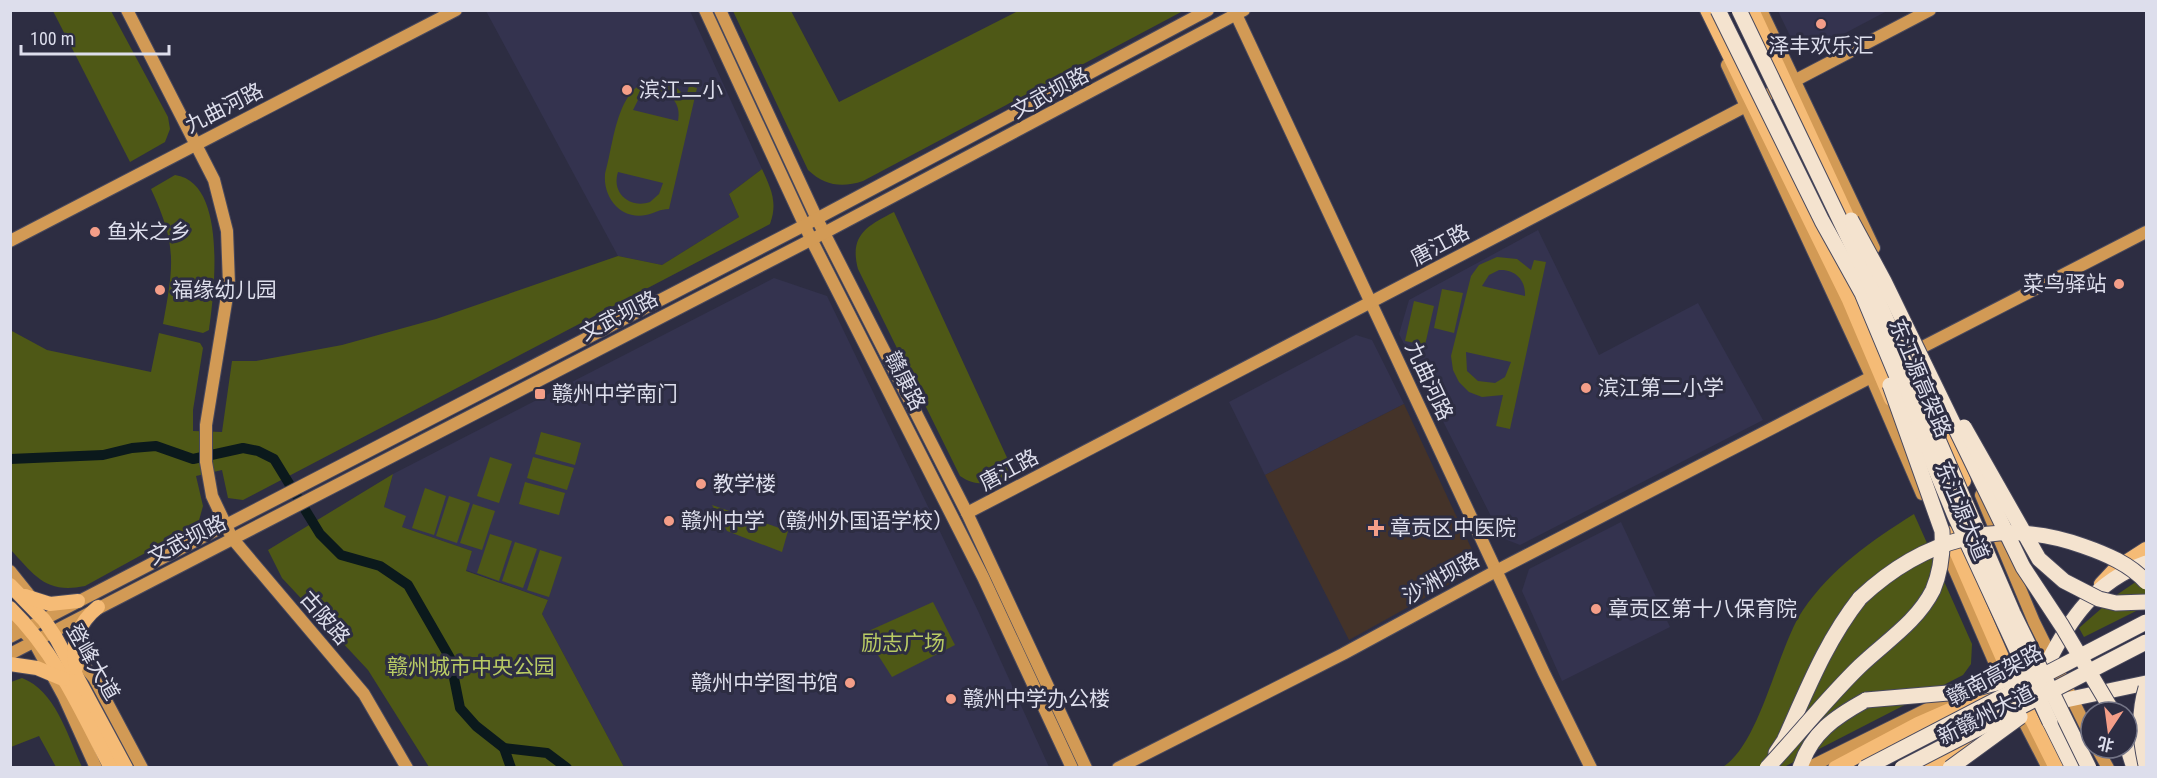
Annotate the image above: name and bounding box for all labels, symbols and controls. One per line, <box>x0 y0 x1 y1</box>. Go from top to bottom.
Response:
marker: 泽丰欢乐汇 <box>1814 17 1828 31</box>
scale bar <box>21 18 170 56</box>
text: 100 m <box>30 28 74 49</box>
place label: 泽丰欢乐汇 <box>1769 34 1874 58</box>
street label: 文武坝路 <box>1007 63 1093 123</box>
street label: 九曲河路 <box>181 78 267 138</box>
place label: 滨江二小 <box>639 78 723 102</box>
marker: 滨江二小 <box>620 83 634 97</box>
place label: 鱼米之乡 <box>107 220 191 244</box>
street label: 唐江路 <box>1407 220 1473 270</box>
marker: 鱼米之乡 <box>88 225 102 239</box>
place label: 菜鸟驿站 <box>2023 272 2107 296</box>
marker: 菜鸟驿站 <box>2112 277 2126 291</box>
place label: 福缘幼儿园 <box>172 278 277 302</box>
marker: 福缘幼儿园 <box>153 283 167 297</box>
street label: 文武坝路 <box>576 286 662 346</box>
street label: 东江源高架路 <box>1884 315 1956 441</box>
street label: 九曲河路 <box>1400 338 1458 424</box>
street label: 赣康路 <box>880 347 930 415</box>
place label: 滨江第二小学 <box>1598 376 1724 400</box>
marker: 滨江第二小学 <box>1579 381 1593 395</box>
place label: 赣州中学南门 <box>552 382 678 406</box>
marker: 赣州中学南门 <box>533 387 547 401</box>
street label: 唐江路 <box>976 445 1042 495</box>
street label: 东江源大道 <box>1930 458 1994 564</box>
place label: 教学楼 <box>713 472 776 496</box>
marker: 教学楼 <box>694 477 708 491</box>
place label: 赣州中学（赣州外国语学校） <box>681 509 954 533</box>
street label: 文武坝路 <box>144 510 230 570</box>
marker: 赣州中学（赣州外国语学校） <box>662 514 676 528</box>
place label: 章贡区中医院 <box>1390 516 1516 540</box>
marker: 章贡区中医院 <box>1367 519 1385 537</box>
street label: 沙洲坝路 <box>1398 547 1484 609</box>
street label: 古陂路 <box>295 586 355 650</box>
place label: 章贡区第十八保育院 <box>1608 597 1797 621</box>
marker: 章贡区第十八保育院 <box>1589 602 1603 616</box>
street label: 登峰大道 <box>62 620 124 704</box>
park label: 励志广场 <box>861 631 945 655</box>
street label: 赣南高架路 <box>1943 640 2047 710</box>
park label: 赣州城市中央公园 <box>387 655 555 679</box>
place label: 赣州中学图书馆 <box>691 671 838 695</box>
marker: 赣州中学图书馆 <box>843 676 857 690</box>
street label: 新赣州大道 <box>1934 680 2038 750</box>
place label: 赣州中学办公楼 <box>963 687 1110 711</box>
marker: 赣州中学办公楼 <box>944 692 958 706</box>
north arrow <box>2079 700 2139 760</box>
text: 北 <box>2096 733 2116 755</box>

